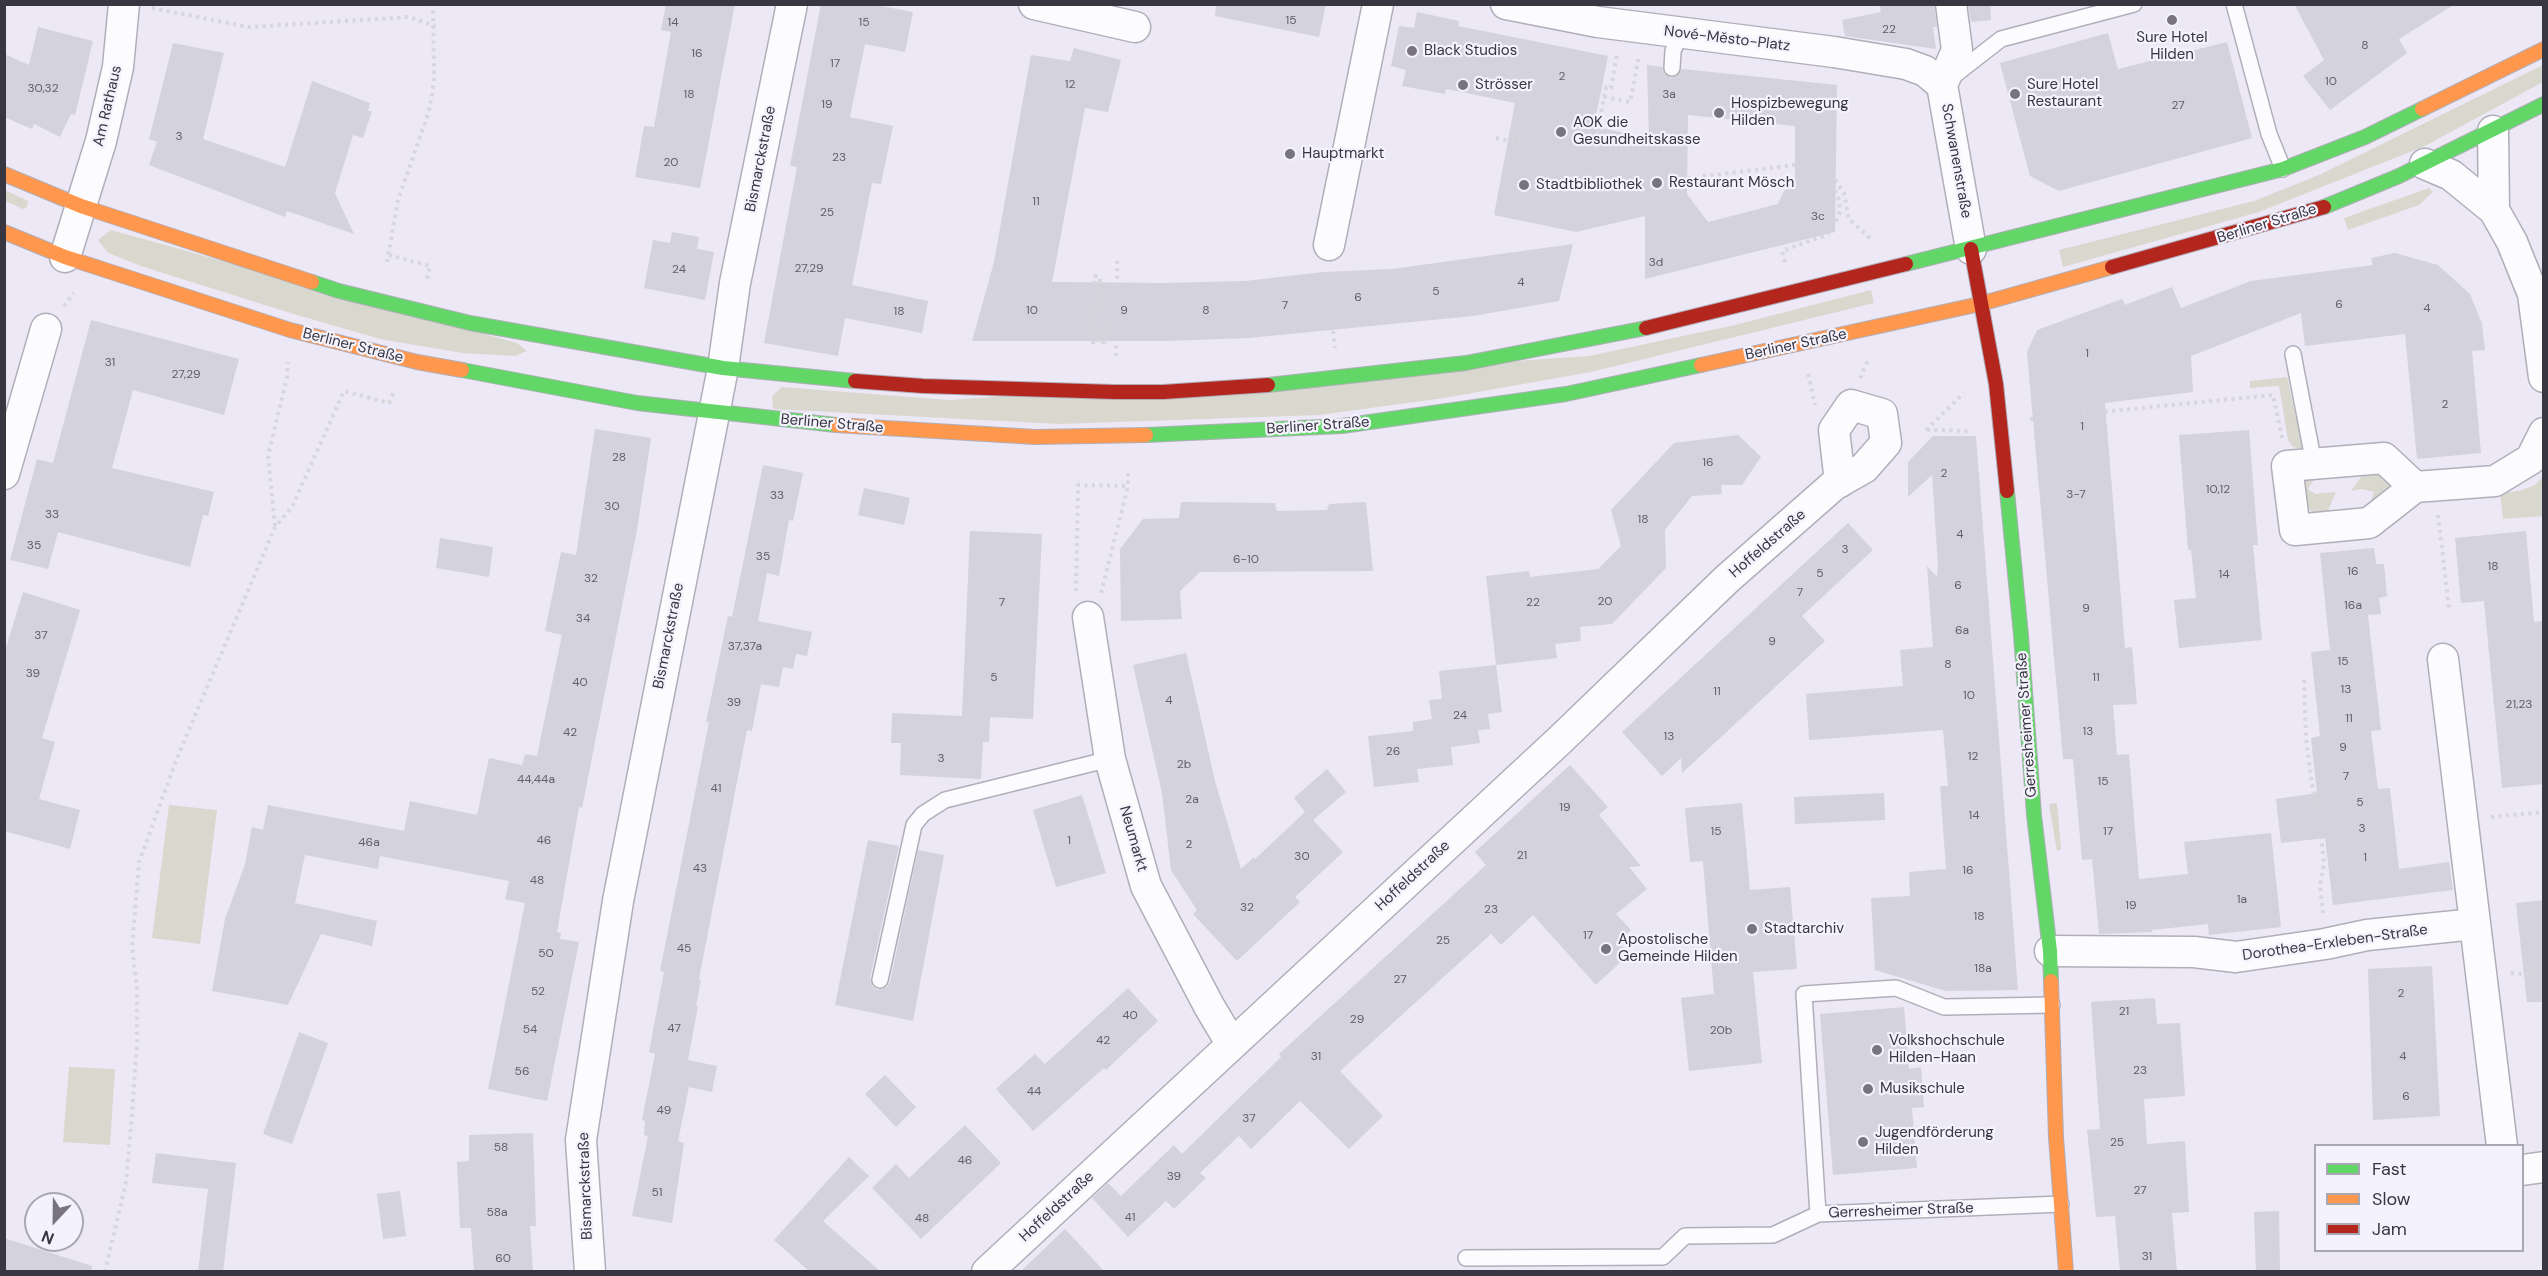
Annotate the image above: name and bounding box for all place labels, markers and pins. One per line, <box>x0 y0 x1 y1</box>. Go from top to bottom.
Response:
marker: Sure Hotel Hilden <box>2165 13 2179 27</box>
place label: Sure Hotel Hilden <box>2136 29 2208 64</box>
place label: Black Studios <box>1424 42 1517 60</box>
marker: Black Studios <box>1405 44 1419 58</box>
place label: Strösser <box>1475 76 1533 94</box>
place label: Sure Hotel Restaurant <box>2027 76 2102 111</box>
marker: Strösser <box>1456 78 1470 92</box>
marker: Sure Hotel Restaurant <box>2008 87 2022 101</box>
place label: Hospizbewegung Hilden <box>1731 95 1849 130</box>
marker: Hospizbewegung Hilden <box>1712 106 1726 120</box>
place label: AOK die Gesundheitskasse <box>1573 114 1700 149</box>
marker: AOK die Gesundheitskasse <box>1554 125 1568 139</box>
place label: Hauptmarkt <box>1302 145 1384 163</box>
marker: Hauptmarkt <box>1283 147 1297 161</box>
place label: Restaurant Mösch <box>1669 174 1794 192</box>
place label: Stadtbibliothek <box>1536 176 1643 194</box>
marker: Restaurant Mösch <box>1650 176 1664 190</box>
marker: Stadtbibliothek <box>1517 178 1531 192</box>
place label: Stadtarchiv <box>1764 920 1844 938</box>
marker: Stadtarchiv <box>1745 922 1759 936</box>
place label: Apostolische Gemeinde Hilden <box>1618 931 1738 966</box>
marker: Apostolische Gemeinde Hilden <box>1599 942 1613 956</box>
place label: Volkshochschule Hilden-Haan <box>1889 1032 2005 1067</box>
marker: Volkshochschule Hilden-Haan <box>1870 1043 1884 1057</box>
place label: Musikschule <box>1880 1080 1965 1098</box>
marker: Musikschule <box>1861 1082 1875 1096</box>
place label: Jugendförderung Hilden <box>1875 1124 1994 1159</box>
marker: Jugendförderung Hilden <box>1856 1135 1870 1149</box>

